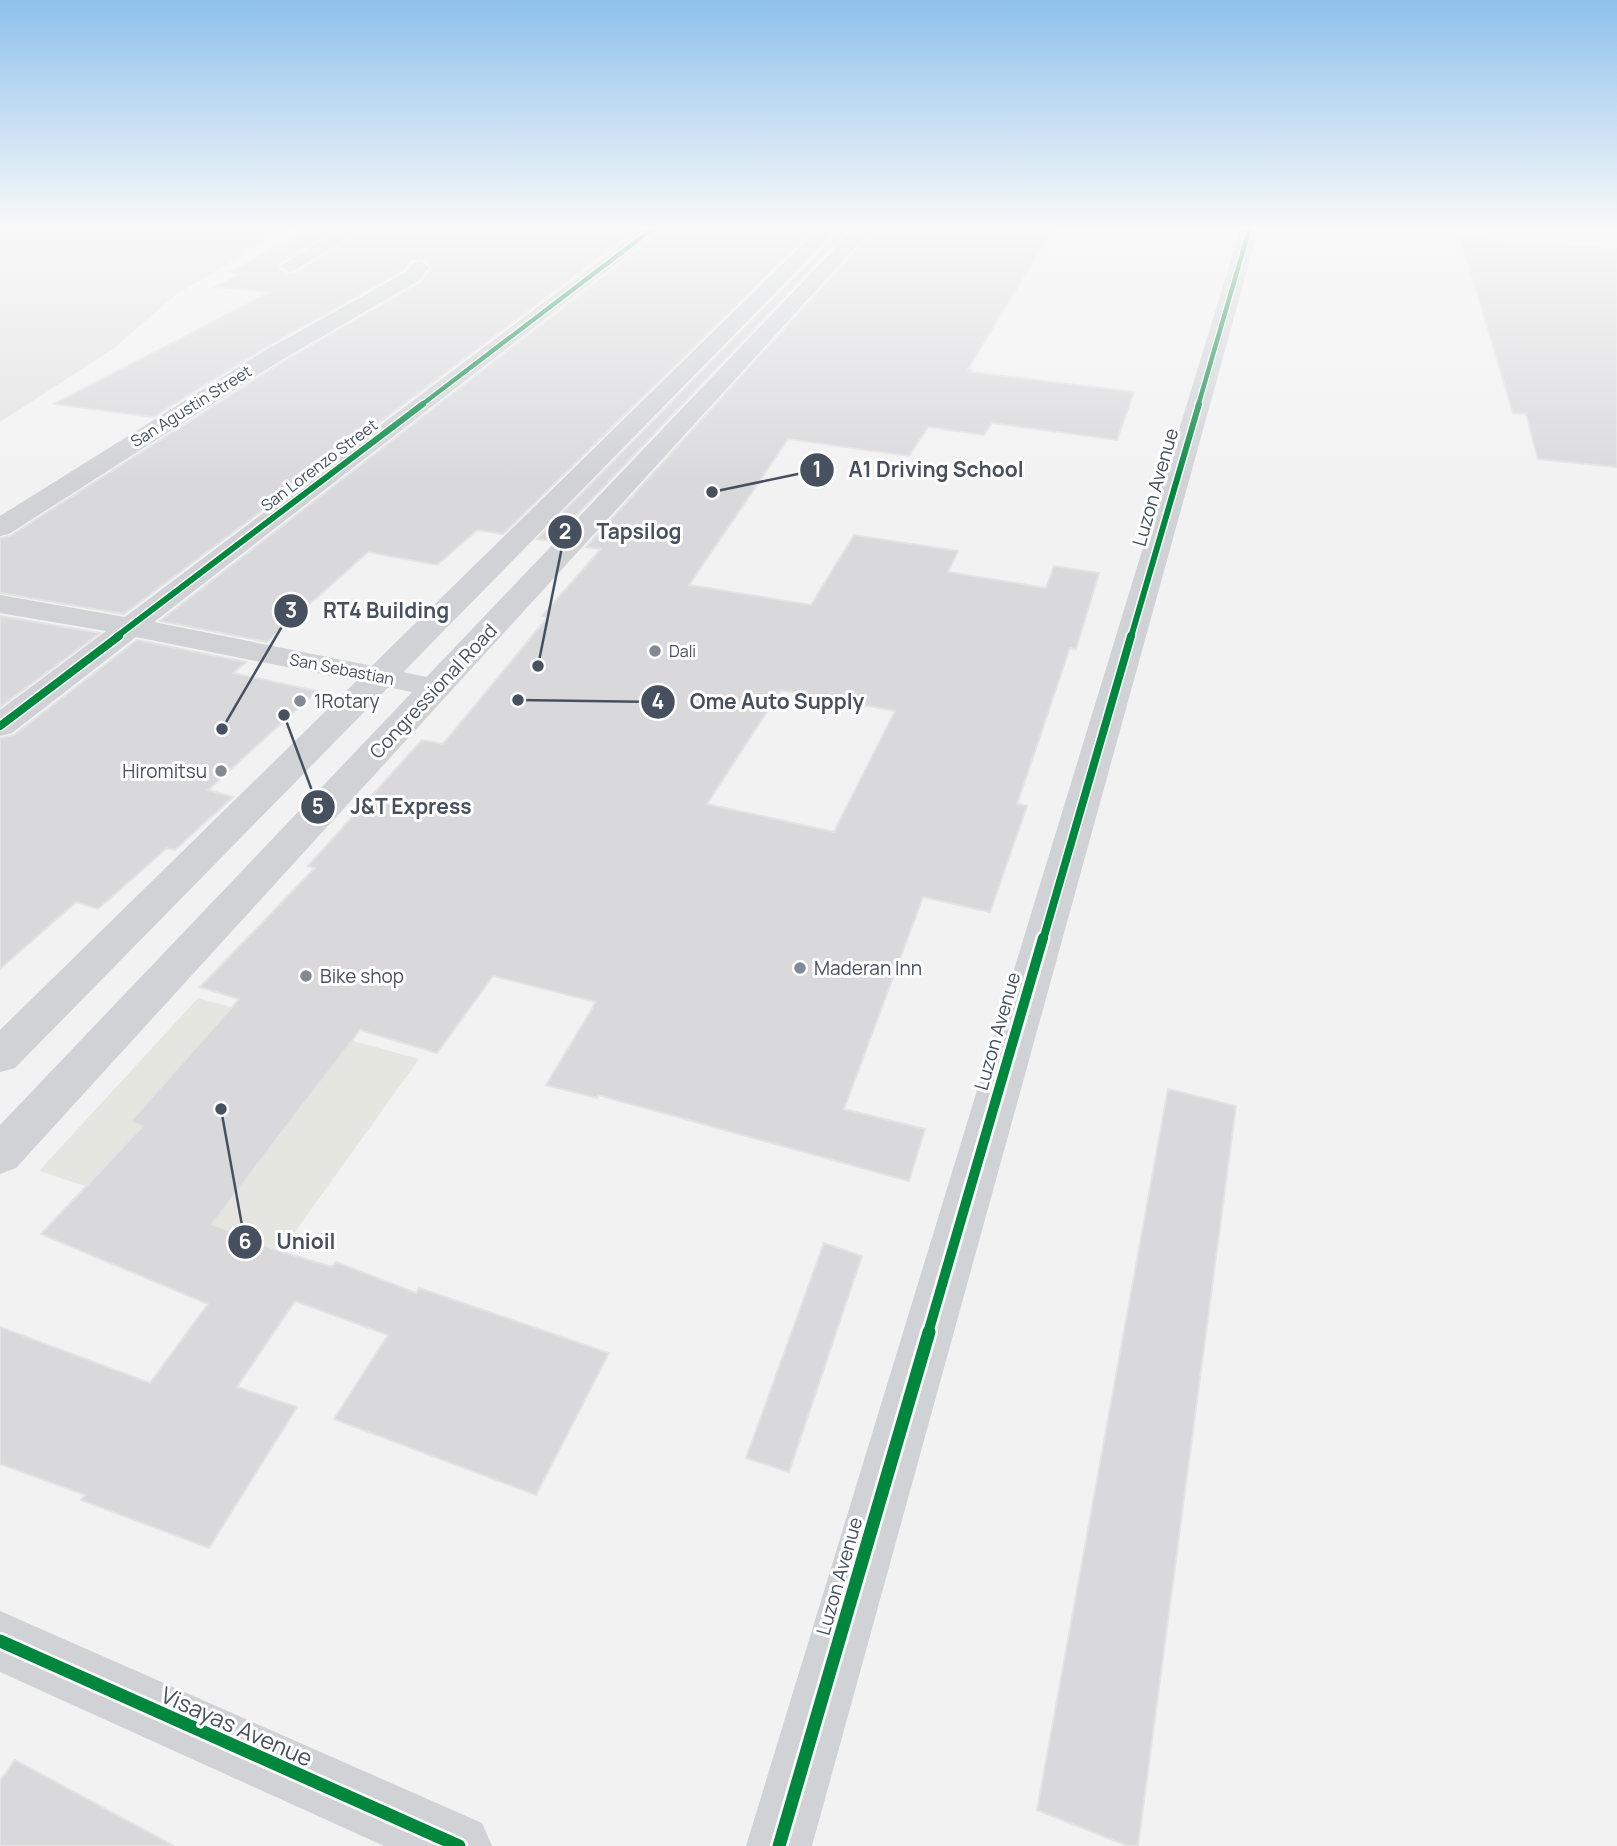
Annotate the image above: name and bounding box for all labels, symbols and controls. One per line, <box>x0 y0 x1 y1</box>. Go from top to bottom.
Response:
street label: San Agustin Street <box>126 360 256 452</box>
street label: San Lorenzo Street <box>256 414 382 516</box>
street label: Luzon Avenue <box>1126 425 1184 549</box>
callout: A1 Driving School <box>799 449 1037 491</box>
text: 1 <box>812 455 822 483</box>
text: A1 Driving School <box>848 455 1024 483</box>
callout: Tapsilog <box>547 511 695 553</box>
text: 2 <box>559 517 571 545</box>
text: Tapsilog <box>596 517 682 545</box>
callout: RT4 Building <box>274 590 463 632</box>
text: 3 <box>285 596 297 624</box>
text: RT4 Building <box>323 596 449 624</box>
street label: Congressional Road <box>364 618 502 764</box>
place label: Dali <box>669 640 696 662</box>
marker: Dali <box>647 643 663 659</box>
street label: San Sebastian <box>288 648 396 690</box>
callout: Ome Auto Supply <box>640 681 878 723</box>
text: 4 <box>652 687 664 715</box>
text: Ome Auto Supply <box>690 687 865 715</box>
place label: 1Rotary <box>314 688 380 714</box>
marker: 1Rotary <box>292 693 308 709</box>
place label: Hiromitsu <box>122 758 207 784</box>
marker: Hiromitsu <box>213 763 229 779</box>
callout: J&T Express <box>301 786 486 828</box>
text: 5 <box>312 792 324 820</box>
text: J&T Express <box>350 792 472 820</box>
place label: Maderan Inn <box>814 955 922 981</box>
marker: Maderan Inn <box>792 960 808 976</box>
place label: Bike shop <box>320 963 404 989</box>
marker: Bike shop <box>298 968 314 984</box>
street label: Luzon Avenue <box>968 969 1026 1093</box>
callout: Unioil <box>228 1221 350 1263</box>
text: 6 <box>238 1227 252 1255</box>
text: Unioil <box>277 1227 335 1255</box>
street label: Luzon Avenue <box>810 1514 868 1638</box>
street label: Visayas Avenue <box>156 1678 318 1774</box>

